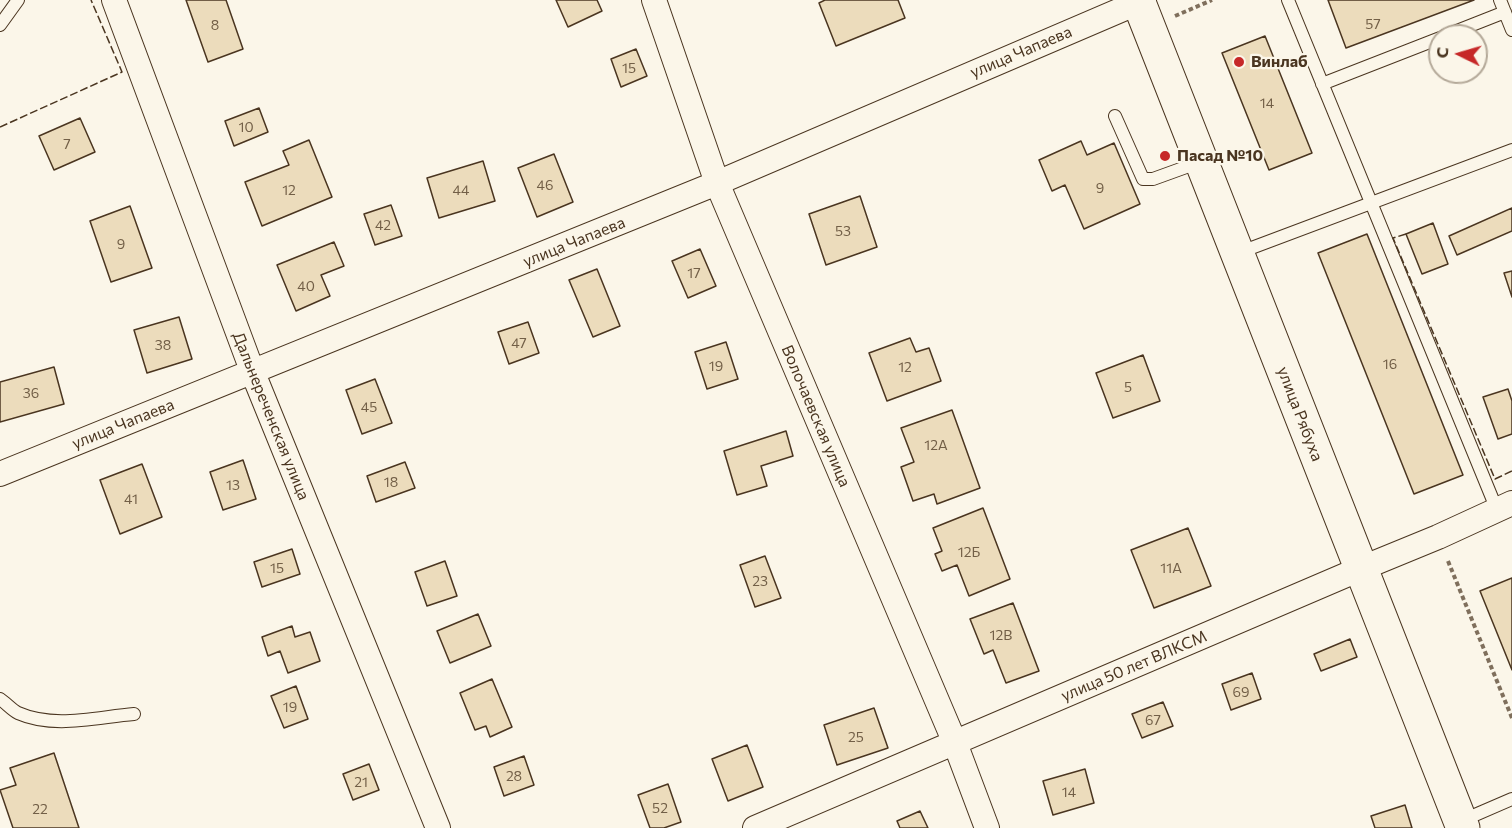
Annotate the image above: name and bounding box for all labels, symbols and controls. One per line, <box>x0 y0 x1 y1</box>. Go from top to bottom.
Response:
house number: 57 <box>1365 16 1381 32</box>
house number: 8 <box>211 17 219 33</box>
street label: улица Чапаева <box>967 22 1075 82</box>
north arrow <box>1428 24 1488 84</box>
text: С <box>1432 46 1452 59</box>
place label: Винлаб <box>1251 52 1308 72</box>
marker: Винлаб <box>1232 55 1246 69</box>
house number: 15 <box>622 60 636 76</box>
house number: 14 <box>1260 95 1274 111</box>
house number: 10 <box>238 119 254 135</box>
house number: 7 <box>63 136 71 152</box>
place label: Пасад №10 <box>1177 146 1263 166</box>
marker: Пасад №10 <box>1158 149 1172 163</box>
house number: 46 <box>537 177 553 193</box>
house number: 9 <box>1096 180 1104 196</box>
house number: 12 <box>282 182 296 198</box>
house number: 44 <box>453 182 469 198</box>
street label: улица Чапаева <box>520 213 628 271</box>
house number: 42 <box>375 217 391 233</box>
house number: 53 <box>835 223 851 239</box>
house number: 9 <box>117 236 125 252</box>
house number: 17 <box>687 265 701 281</box>
house number: 40 <box>297 278 315 294</box>
street label: Дальнереченская улица <box>228 329 314 503</box>
house number: 47 <box>511 335 527 351</box>
house number: 38 <box>155 337 171 353</box>
street label: Волочаевская улица <box>777 342 855 490</box>
house number: 16 <box>1383 356 1397 372</box>
house number: 19 <box>709 358 723 374</box>
house number: 12 <box>898 359 912 375</box>
street label: улица Рябуха <box>1273 364 1327 464</box>
house number: 5 <box>1124 379 1132 395</box>
house number: 36 <box>23 385 39 401</box>
street label: улица Чапаева <box>69 395 177 453</box>
house number: 45 <box>361 399 377 415</box>
house number: 12А <box>924 437 948 453</box>
house number: 18 <box>384 474 398 490</box>
house number: 13 <box>226 477 240 493</box>
house number: 41 <box>124 491 138 507</box>
house number: 12Б <box>958 544 980 560</box>
house number: 15 <box>270 560 284 576</box>
house number: 11А <box>1160 560 1182 576</box>
house number: 23 <box>752 573 768 589</box>
house number: 12В <box>990 627 1012 643</box>
street label: улица 50 лет ВЛКСМ <box>1058 627 1210 705</box>
house number: 69 <box>1233 684 1249 700</box>
house number: 19 <box>283 699 297 715</box>
house number: 67 <box>1145 712 1161 728</box>
house number: 25 <box>848 729 864 745</box>
house number: 28 <box>506 768 522 784</box>
house number: 21 <box>354 774 368 790</box>
house number: 14 <box>1062 784 1076 800</box>
house number: 52 <box>652 800 668 816</box>
house number: 22 <box>32 801 48 817</box>

